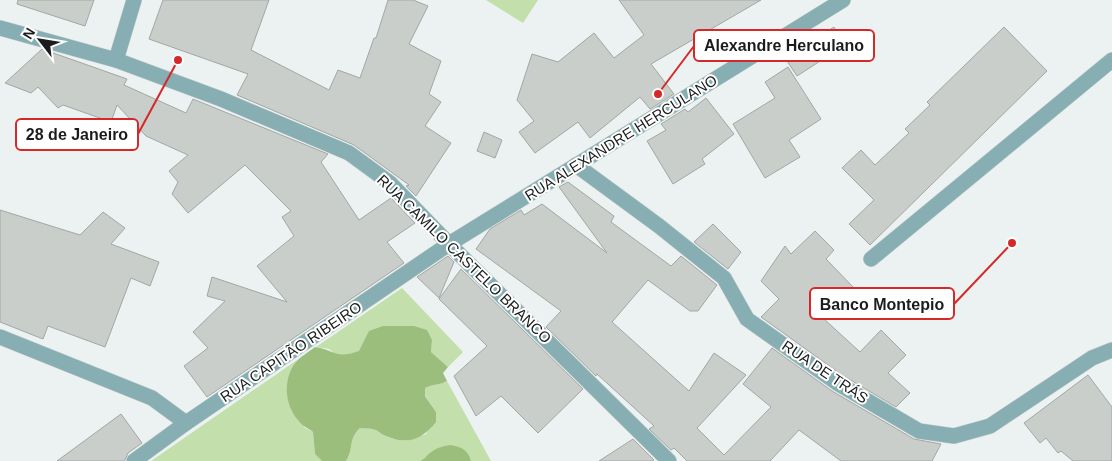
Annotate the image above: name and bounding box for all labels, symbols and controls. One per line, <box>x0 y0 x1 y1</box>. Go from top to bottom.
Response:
north arrow <box>15 15 65 65</box>
text: N <box>19 25 38 42</box>
callout: Alexandre Herculano <box>694 30 874 61</box>
text: Alexandre Herculano <box>704 37 864 54</box>
street label: RUA ALEXANDRE HERCULANO <box>522 71 720 204</box>
callout: 28 de Janeiro <box>16 119 138 150</box>
text: 28 de Janeiro <box>26 126 128 143</box>
street label: RUA CAMILO CASTELO BRANCO <box>374 171 555 346</box>
callout: Banco Montepio <box>810 288 954 319</box>
text: Banco Montepio <box>820 296 944 313</box>
street label: RUA CAPITÃO RIBEIRO <box>217 298 365 405</box>
street label: RUA DE TRÁS <box>779 337 871 407</box>

